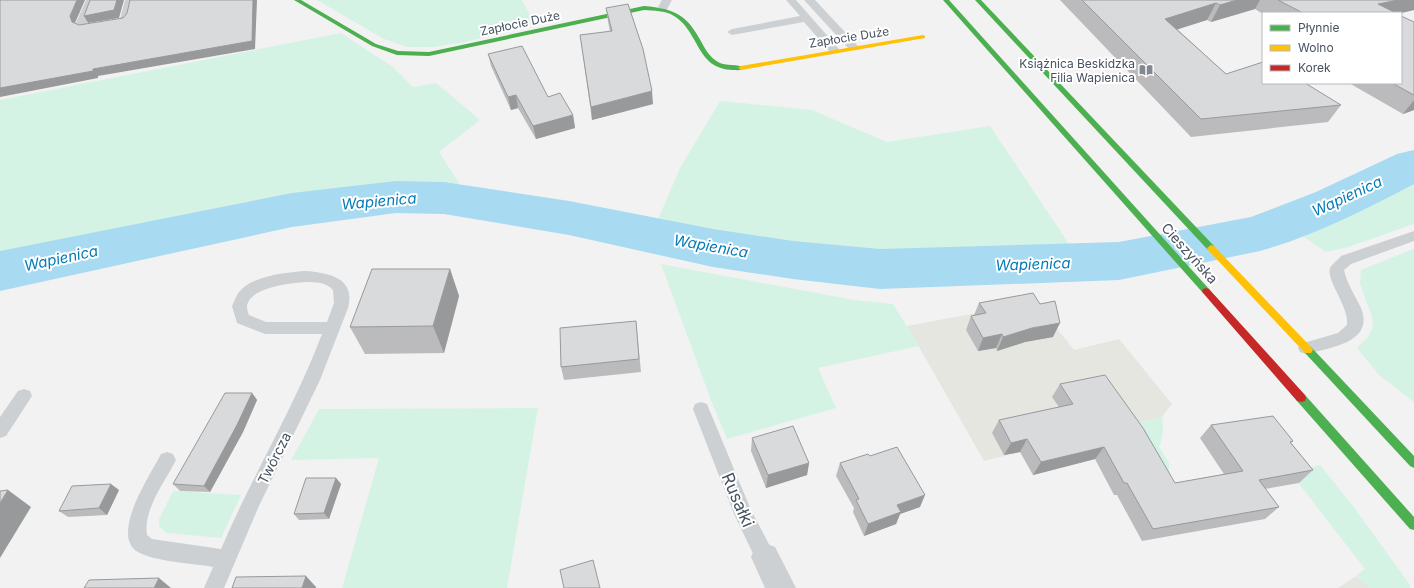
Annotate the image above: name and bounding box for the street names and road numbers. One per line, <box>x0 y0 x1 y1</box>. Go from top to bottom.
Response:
street label: Zapłocie Duże <box>479 7 561 39</box>
street label: Zapłocie Duże <box>808 23 890 51</box>
street label: Cieszyńska <box>1158 219 1222 287</box>
street label: Twórcza <box>254 429 294 487</box>
street label: Rusałki <box>718 470 758 530</box>

